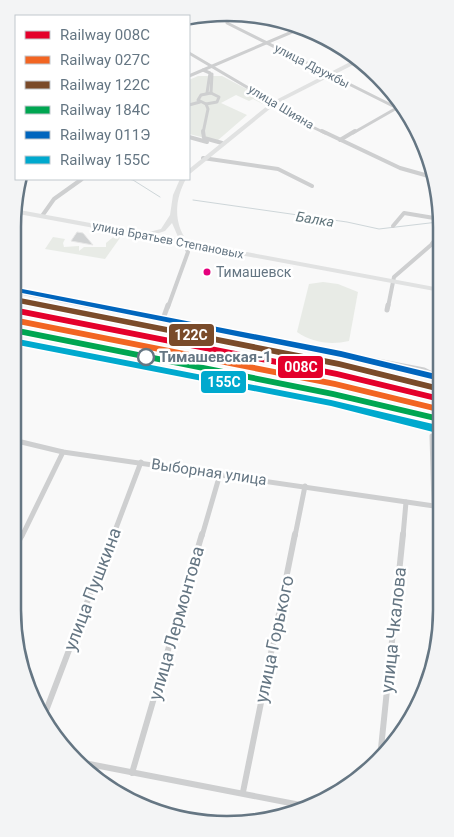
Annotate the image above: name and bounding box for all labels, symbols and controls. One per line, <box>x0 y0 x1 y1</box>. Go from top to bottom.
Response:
legend <box>15 15 190 180</box>
text: Railway 008С <box>60 26 150 44</box>
street label: улица Дружбы <box>272 41 352 91</box>
text: Railway 027С <box>60 51 150 69</box>
text: Railway 122С <box>60 76 150 94</box>
street label: улица Шияна <box>246 82 316 132</box>
text: Railway 184С <box>60 101 150 119</box>
text: Railway 011Э <box>60 126 150 144</box>
text: Railway 155С <box>60 151 150 169</box>
water label: Балка <box>295 208 335 230</box>
street label: улица Братьев Степановых <box>91 218 245 262</box>
place label: Тимашевск <box>216 264 292 280</box>
marker: Тимашевск <box>202 267 212 277</box>
line badge: 122С <box>168 323 215 347</box>
text: 122С <box>174 327 208 343</box>
marker: Тимашевская-1 <box>137 348 155 366</box>
place label: Тимашевская-1 <box>159 348 272 366</box>
line badge: 008С <box>277 355 324 379</box>
text: 008С <box>284 359 318 375</box>
line badge: 155С <box>200 370 247 394</box>
text: 155С <box>207 374 241 390</box>
street label: Выборная улица <box>150 455 268 489</box>
street label: улица Пушкина <box>59 525 125 653</box>
street label: улица Лермонтова <box>144 544 208 702</box>
street label: улица Чкалова <box>376 566 410 694</box>
street label: улица Горького <box>250 573 298 705</box>

